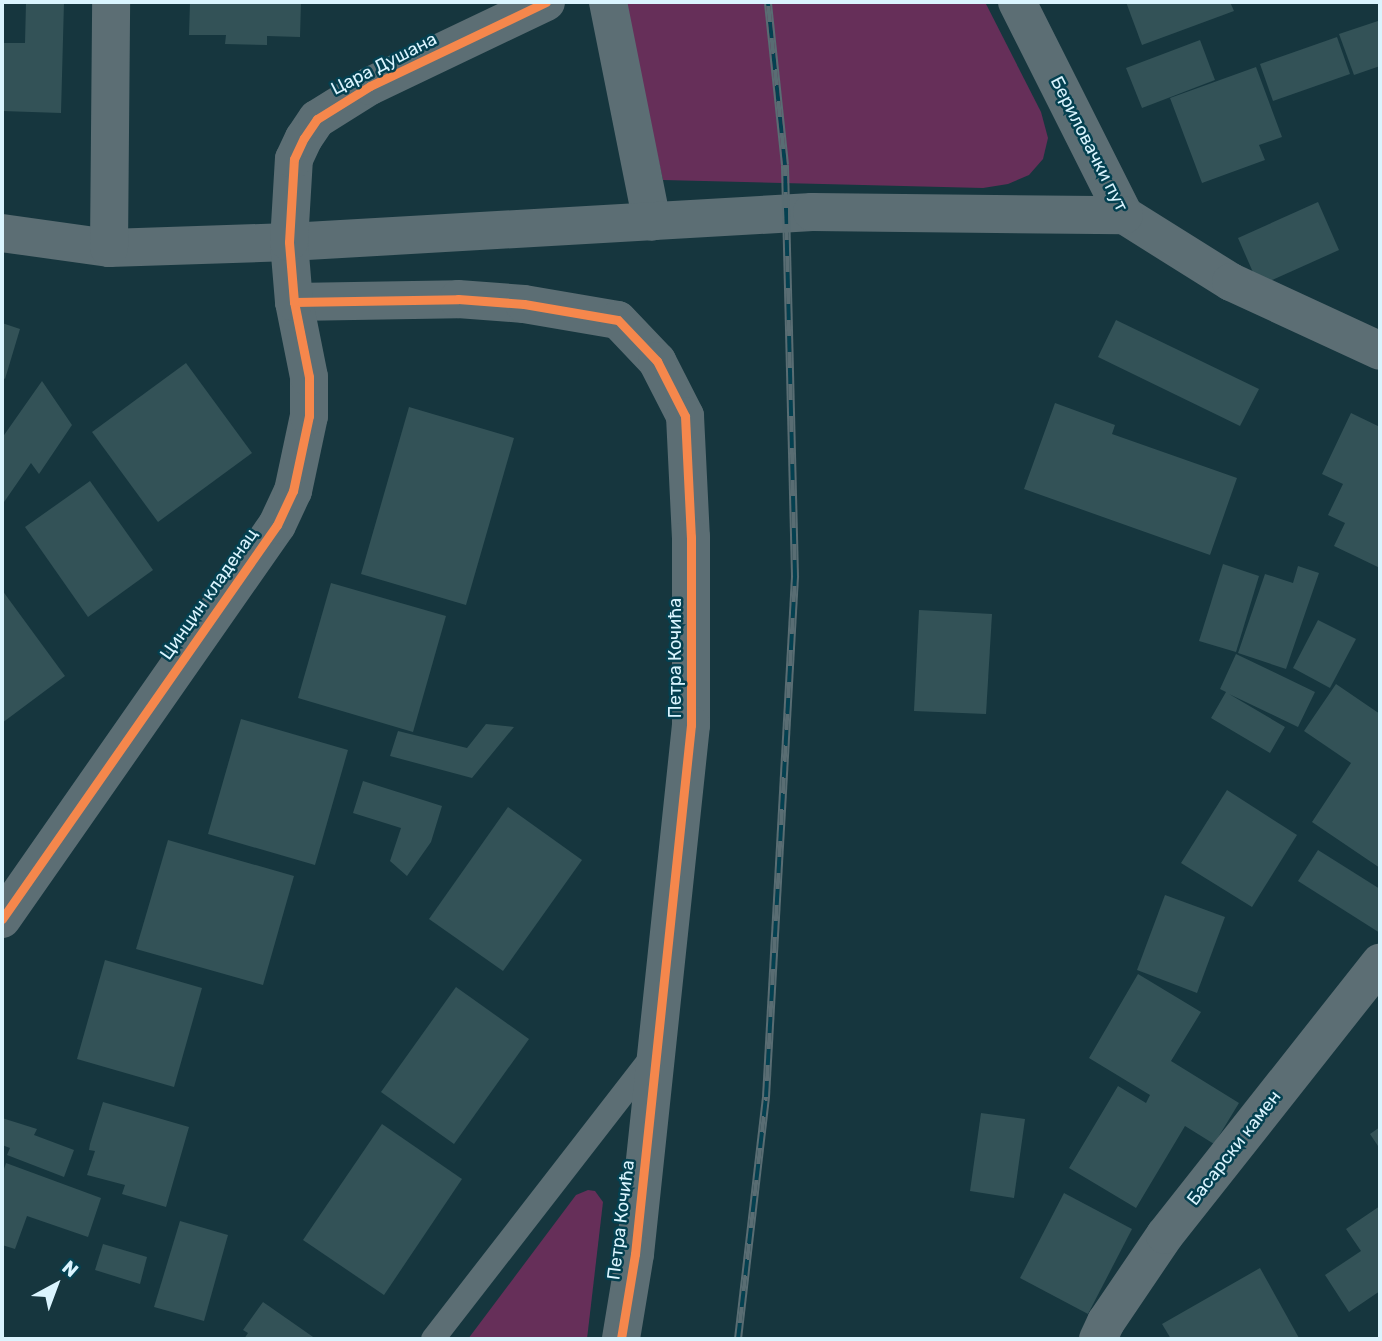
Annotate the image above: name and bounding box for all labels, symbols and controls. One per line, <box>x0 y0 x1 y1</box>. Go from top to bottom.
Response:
street label: Цара Душана <box>327 28 441 100</box>
street label: Бериловачки пут <box>1046 73 1132 215</box>
street label: Цинцин кладенац <box>156 524 262 664</box>
street label: Петра Кочића <box>664 598 686 718</box>
street label: Басарски камен <box>1182 1086 1286 1210</box>
street label: Петра Кочића <box>603 1159 639 1281</box>
north arrow <box>21 1250 91 1320</box>
text: N <box>57 1256 83 1282</box>

